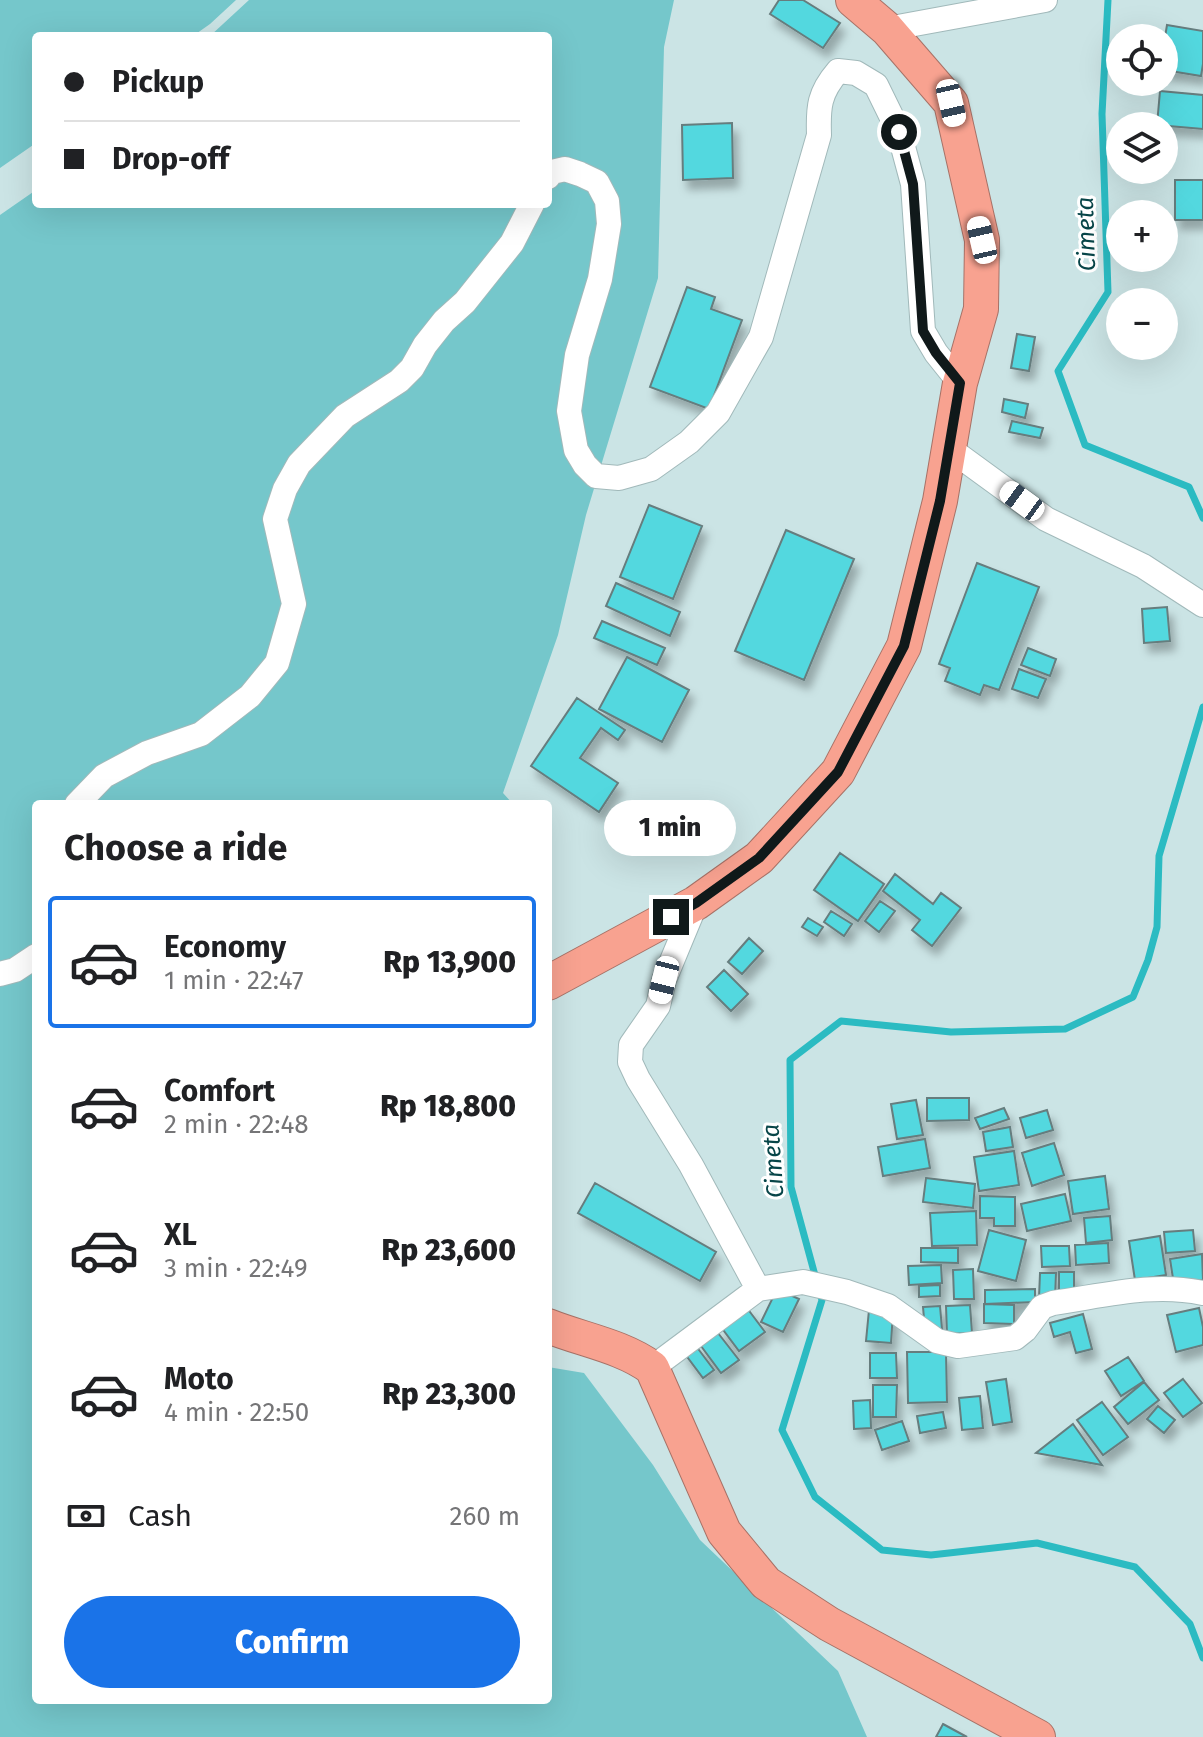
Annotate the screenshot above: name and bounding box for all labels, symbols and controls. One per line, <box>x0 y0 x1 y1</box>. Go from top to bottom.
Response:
map controls <box>1106 24 1178 360</box>
button: locate <box>1106 24 1178 96</box>
text: Pickup <box>112 64 204 100</box>
car <box>934 77 968 129</box>
button: layers <box>1106 112 1178 184</box>
route start <box>881 114 917 150</box>
text: Drop-off <box>112 141 229 177</box>
water label: Cimeta <box>1071 196 1101 272</box>
button: + <box>1106 200 1178 272</box>
car <box>965 214 999 266</box>
button: − <box>1106 288 1178 360</box>
car <box>996 477 1048 525</box>
callout: 1 min <box>605 801 737 857</box>
text: 1 min <box>639 812 701 843</box>
text: Choose a ride <box>64 826 287 870</box>
route end <box>653 899 689 935</box>
icon: car <box>68 926 140 998</box>
text: Economy <box>164 929 286 965</box>
text: Rp 13,900 <box>383 944 516 980</box>
car <box>647 954 681 1006</box>
text: 1 min · 22:47 <box>164 965 304 996</box>
icon: car <box>68 1070 140 1142</box>
text: Comfort <box>164 1073 275 1109</box>
text: Rp 18,800 <box>380 1088 516 1124</box>
text: 2 min · 22:48 <box>164 1109 309 1140</box>
water label: Cimeta <box>756 1123 790 1199</box>
icon: car <box>68 1214 140 1286</box>
text: XL <box>164 1217 197 1253</box>
text: Rp 23,600 <box>382 1232 516 1268</box>
text: 3 min · 22:49 <box>164 1253 308 1284</box>
icon: car <box>68 1358 140 1430</box>
text: Moto <box>164 1361 234 1397</box>
text: Rp 23,300 <box>382 1376 516 1412</box>
text: 4 min · 22:50 <box>164 1397 309 1428</box>
icon: cash <box>64 1494 108 1538</box>
text: Cash <box>128 1498 192 1534</box>
text: 260 m <box>450 1501 520 1532</box>
button: Confirm <box>64 1596 520 1688</box>

